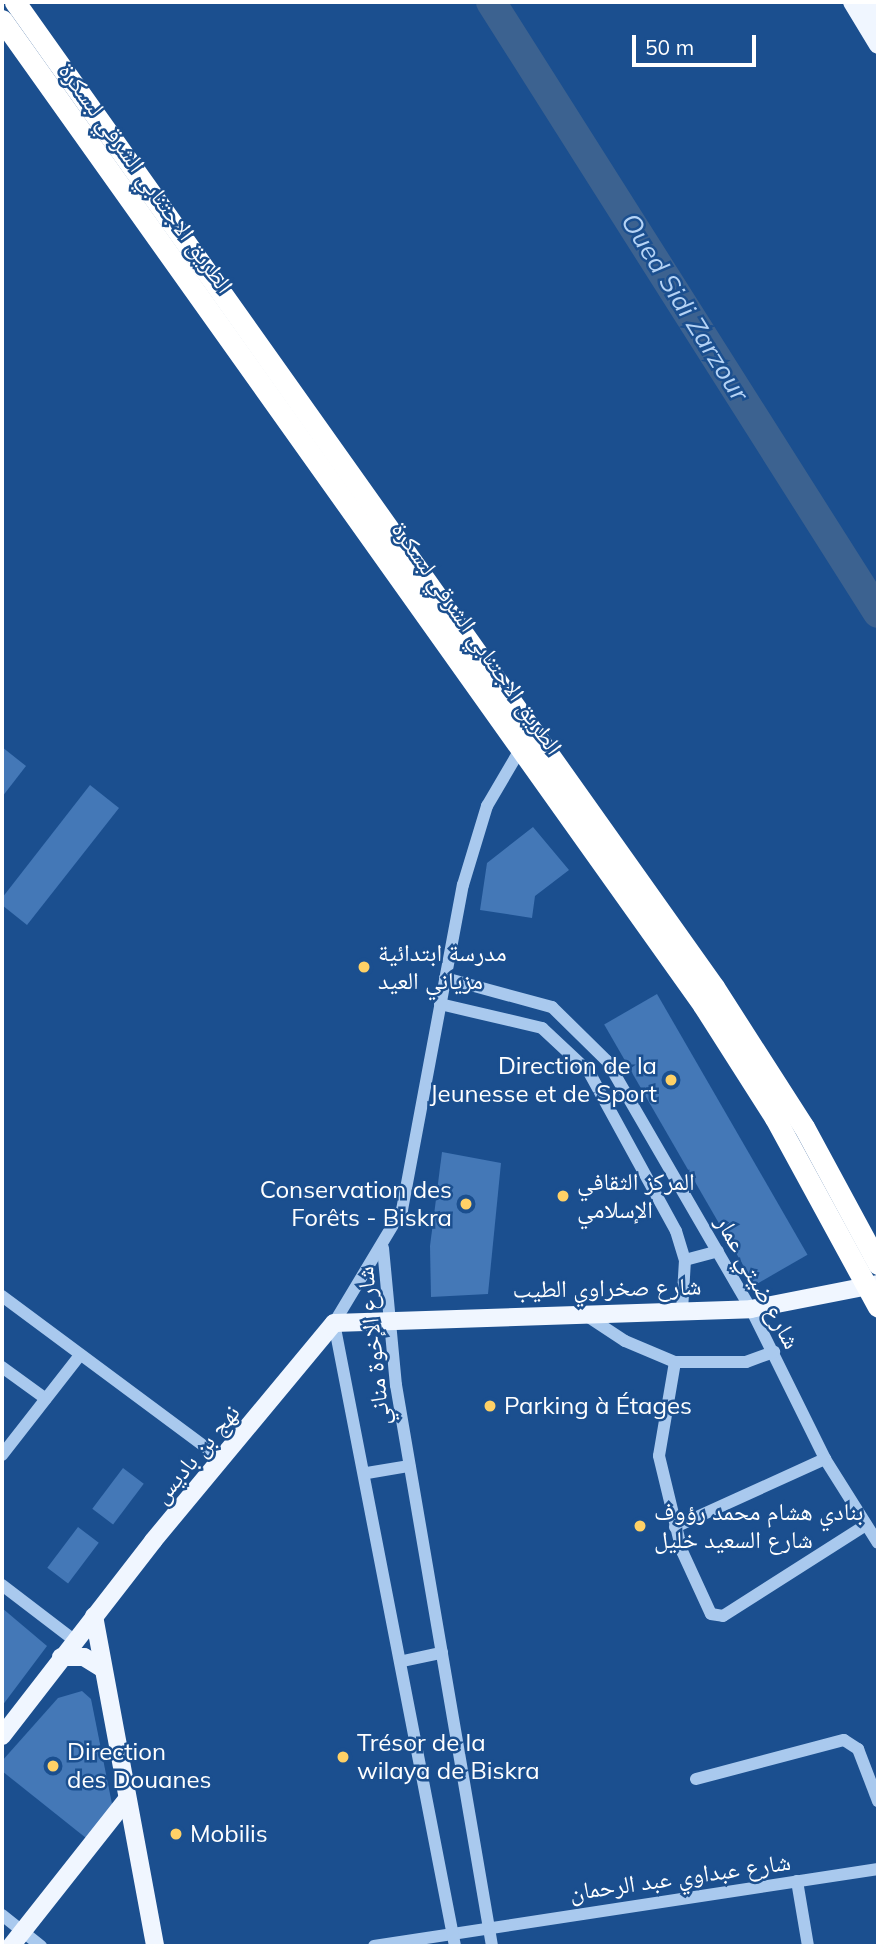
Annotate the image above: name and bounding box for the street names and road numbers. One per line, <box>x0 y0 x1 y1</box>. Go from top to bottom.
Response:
street label: الطريق الاجتنابي الشرقي لبسكرة <box>53 57 239 299</box>
street label: الطريق الاجتنابي الشرقي لبسكرة <box>386 516 568 760</box>
street label: شارع ضيتي عمار <box>709 1210 807 1354</box>
street label: شارع الإخوة مناني <box>350 1265 396 1427</box>
street label: شارع صخراوي الطيب <box>512 1272 702 1304</box>
street label: نهج بن باديس <box>146 1399 246 1509</box>
street label: شارع عبداوي عبد الرحمان <box>568 1847 792 1907</box>

